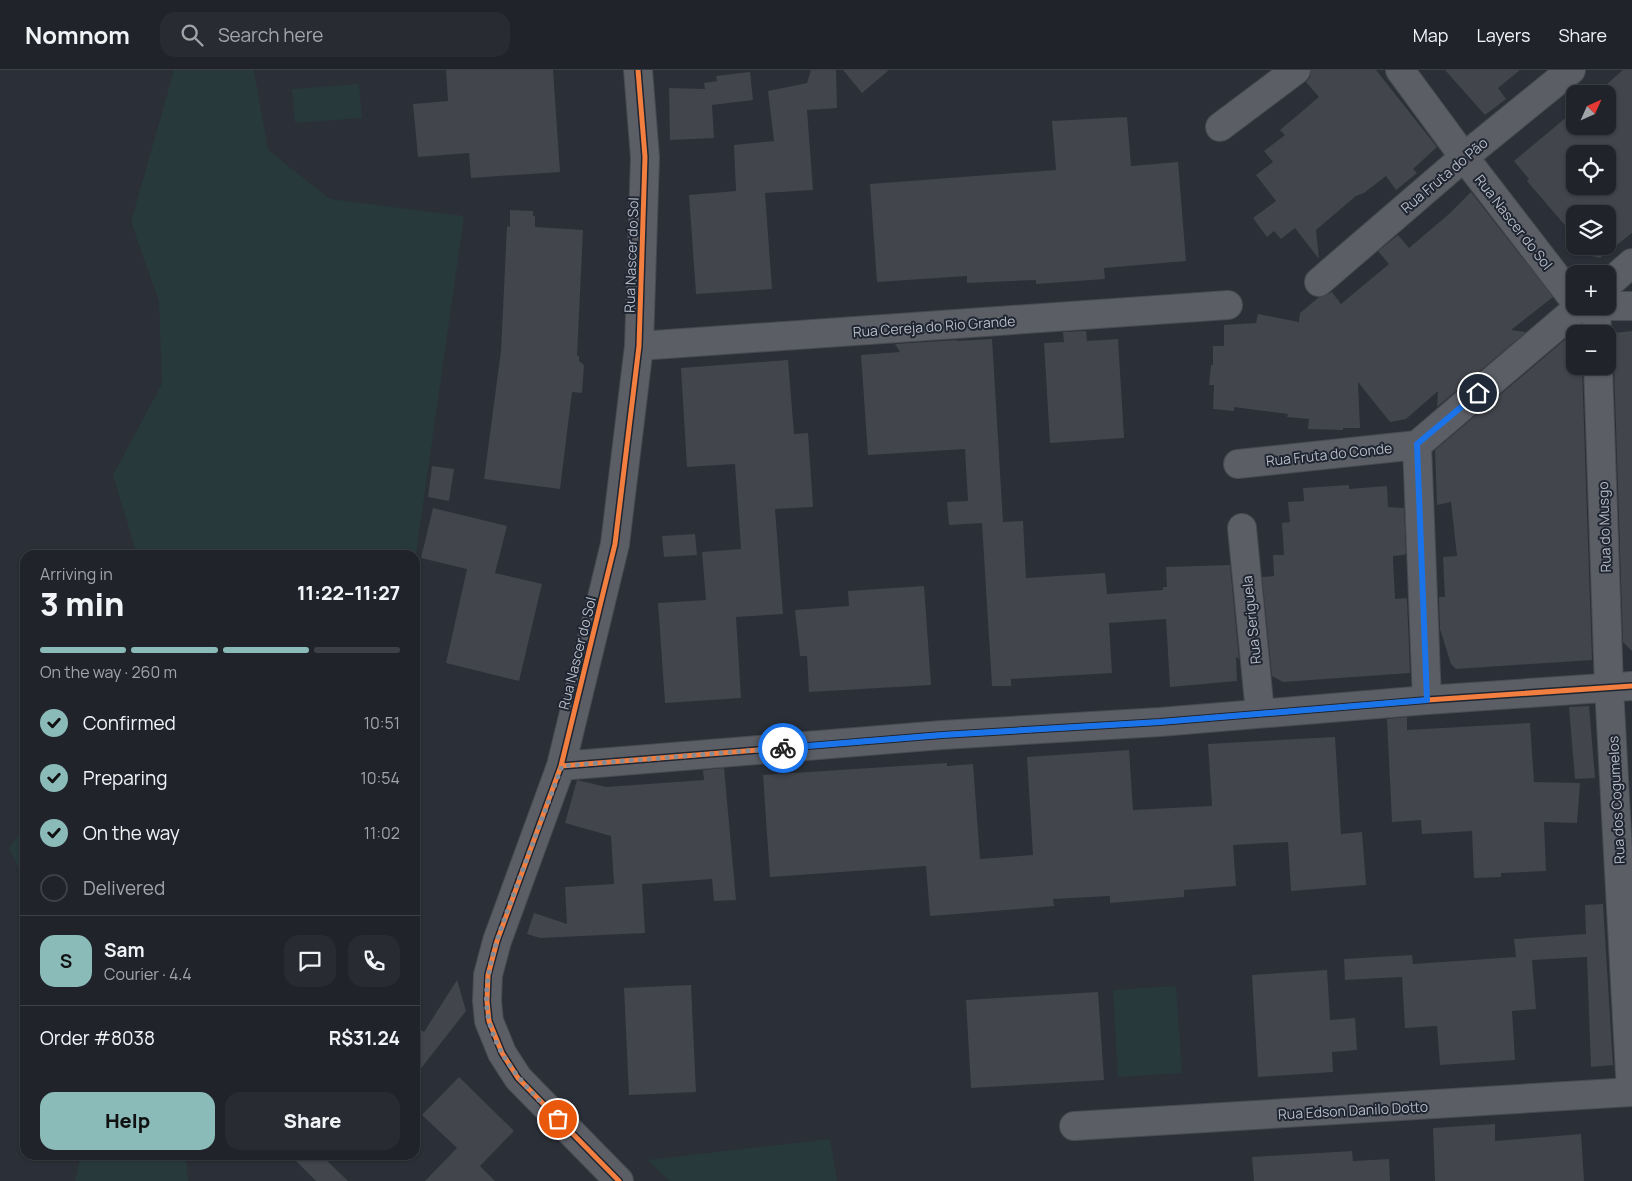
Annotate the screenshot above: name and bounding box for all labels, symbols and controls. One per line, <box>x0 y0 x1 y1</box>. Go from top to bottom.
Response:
search box <box>160 12 510 57</box>
text: Nomnom <box>25 18 130 51</box>
icon: search <box>178 21 206 49</box>
text: Search here <box>218 22 323 48</box>
text: Map <box>1413 23 1448 47</box>
text: Layers <box>1476 23 1530 47</box>
text: Share <box>1558 23 1607 47</box>
north arrow <box>1566 85 1616 135</box>
map controls <box>1566 85 1616 375</box>
street label: Rua Fruta do Pão <box>1397 133 1491 217</box>
button: locate <box>1566 145 1616 195</box>
street label: Rua Nascer do Sol <box>1471 171 1557 273</box>
street label: Rua Nascer do Sol <box>619 197 643 313</box>
button: layers <box>1566 205 1616 255</box>
button: + <box>1566 265 1616 315</box>
street label: Rua Cereja do Rio Grande <box>852 311 1016 341</box>
button: − <box>1566 325 1616 375</box>
pin <box>1457 372 1499 414</box>
icon: home <box>1464 379 1492 407</box>
street label: Rua Fruta do Conde <box>1265 438 1393 470</box>
street label: Rua do Musgo <box>1593 481 1615 573</box>
text: Arriving in <box>40 563 113 585</box>
street label: Rua Seriguela <box>1237 575 1265 665</box>
text: 11:22–11:27 <box>297 580 400 606</box>
text: 3 min <box>40 582 124 626</box>
street label: Rua Nascer do Sol <box>554 595 600 711</box>
text: On the way · 260 m <box>40 661 177 683</box>
icon: check <box>40 709 68 737</box>
text: Confirmed <box>83 710 176 736</box>
text: 10:51 <box>364 712 400 734</box>
courier <box>758 723 808 773</box>
icon: bike <box>769 734 797 762</box>
street label: Rua dos Cogumelos <box>1603 736 1629 864</box>
icon: check <box>40 764 68 792</box>
text: Preparing <box>83 765 168 791</box>
text: 10:54 <box>361 767 400 789</box>
icon: check <box>40 819 68 847</box>
text: On the way <box>83 820 180 846</box>
text: 11:02 <box>364 822 400 844</box>
text: Delivered <box>83 875 165 901</box>
button: chat <box>284 935 336 987</box>
button: phone <box>348 935 400 987</box>
text: Sam <box>104 937 145 963</box>
text: S <box>60 948 72 974</box>
text: Courier · 4.4 <box>104 963 192 985</box>
text: Order #8038 <box>40 1025 155 1051</box>
text: R$31.24 <box>329 1025 400 1051</box>
button: Help <box>40 1092 215 1150</box>
button: Share <box>225 1092 400 1150</box>
street label: Rua Edson Danilo Dotto <box>1278 1097 1428 1123</box>
pin <box>537 1098 579 1140</box>
icon: bag <box>544 1105 572 1133</box>

